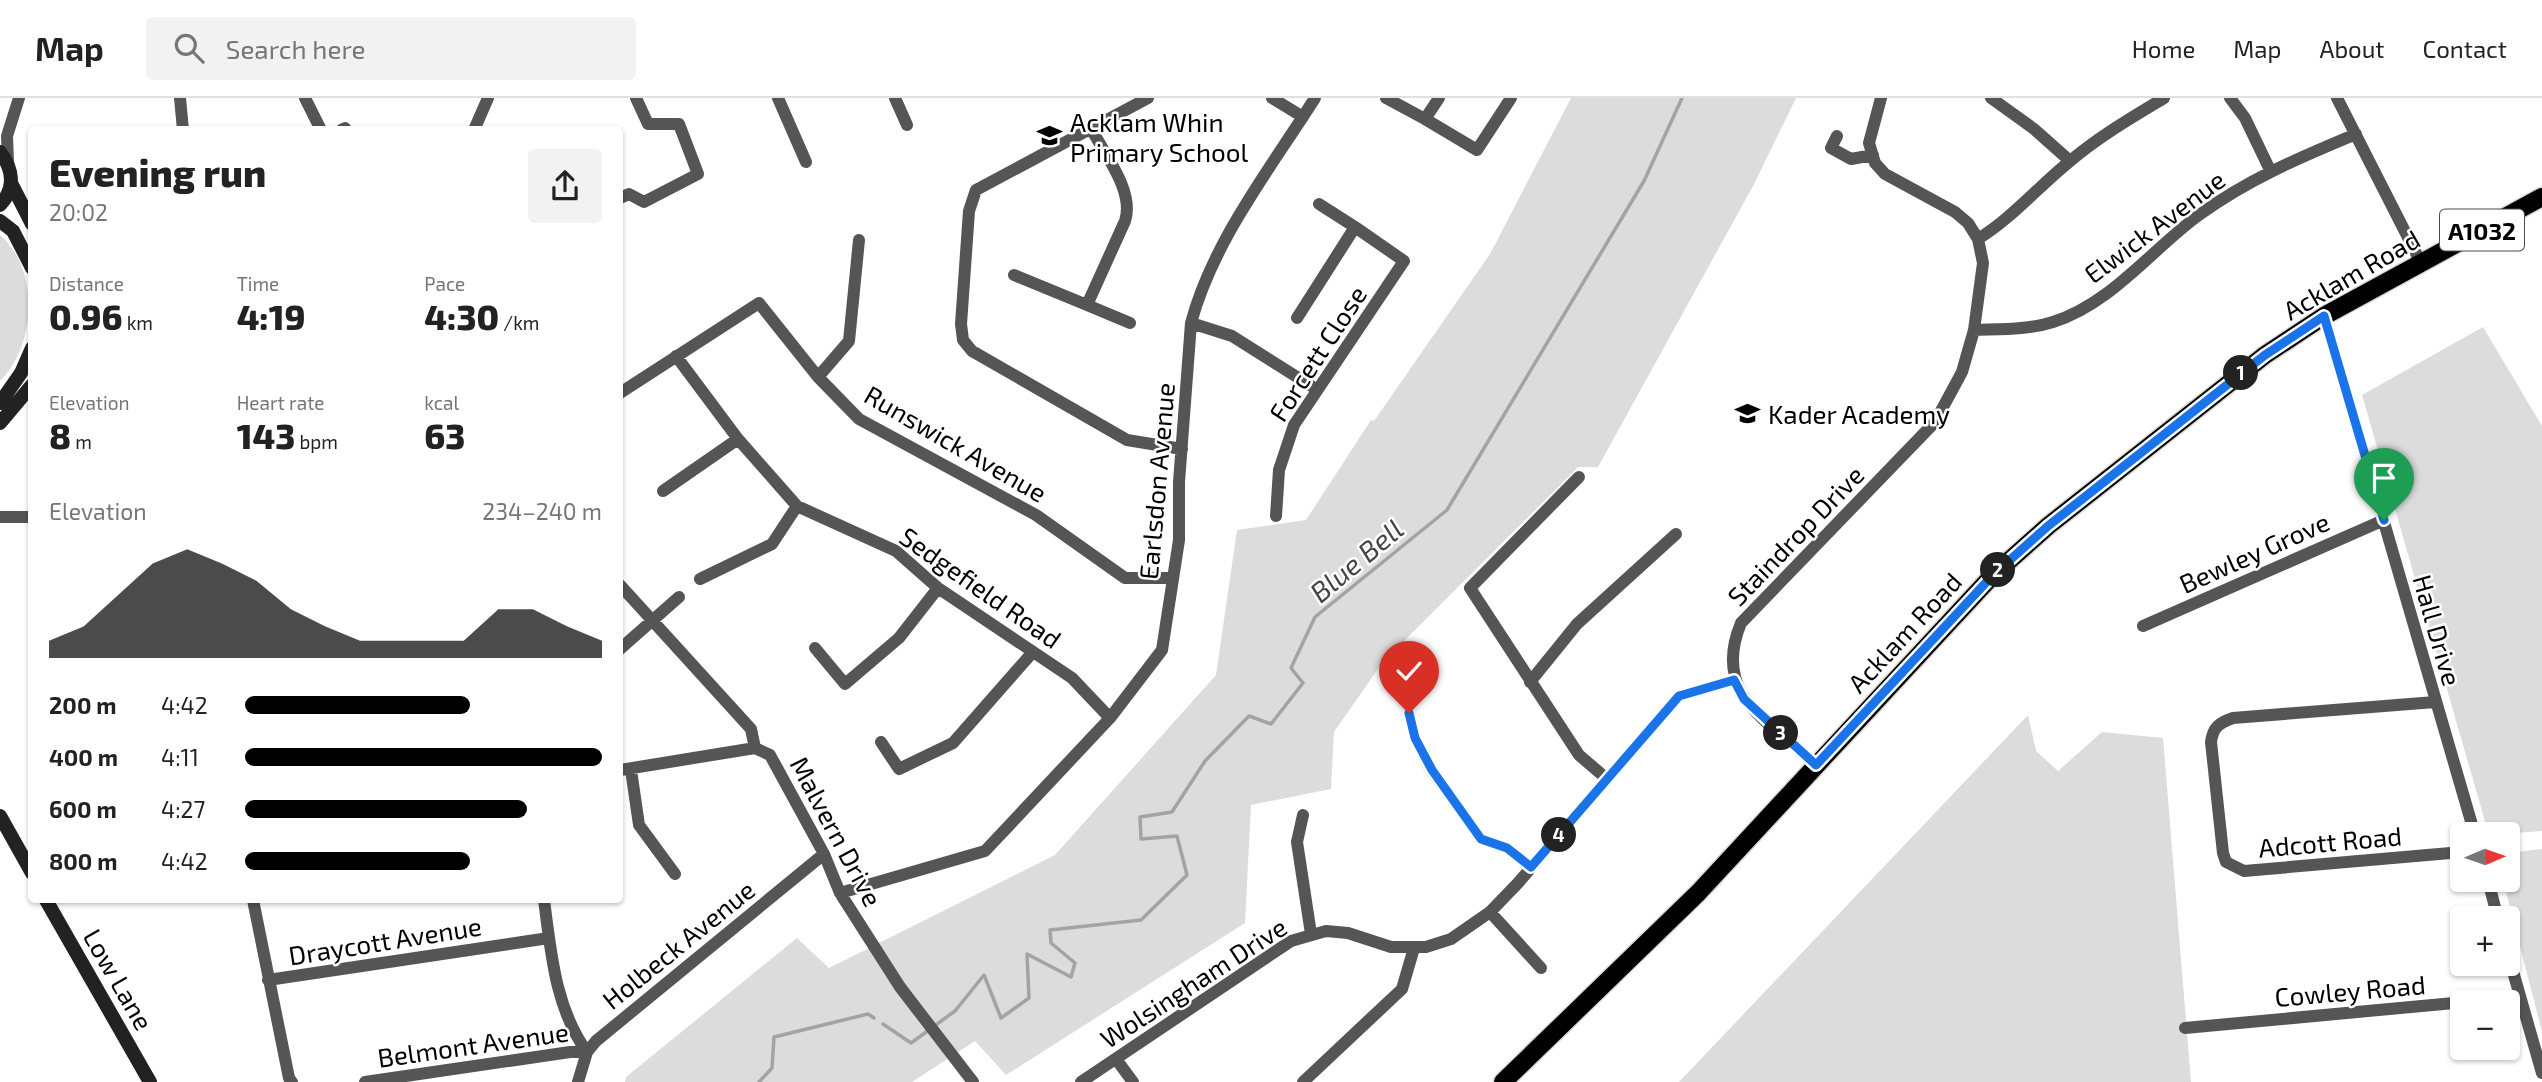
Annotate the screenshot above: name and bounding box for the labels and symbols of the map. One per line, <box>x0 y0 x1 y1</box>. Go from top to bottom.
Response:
place label: Acklam Whin Primary School <box>1070 106 1249 167</box>
school or university icon: Acklam Whin Primary School <box>1036 122 1064 150</box>
street label: Elwick Avenue <box>2078 163 2230 289</box>
road number: A1032 <box>2440 210 2524 250</box>
street label: Acklam Road <box>2277 222 2425 326</box>
street label: Forcett Close <box>1262 280 1372 426</box>
pin: 1 <box>2224 356 2258 390</box>
street label: Runswick Avenue <box>859 378 1053 508</box>
street label: Earlsdon Avenue <box>1132 381 1180 581</box>
place label: Kader Academy <box>1768 398 1950 429</box>
school or university icon: Kader Academy <box>1734 399 1762 427</box>
pin <box>2354 448 2414 520</box>
street label: Staindrop Drive <box>1720 459 1870 611</box>
street label: Bewley Grove <box>2174 505 2334 599</box>
water label: Blue Bell <box>1302 511 1410 609</box>
street label: Sedgefield Road <box>894 520 1068 654</box>
pin: 2 <box>1980 552 2016 588</box>
street label: Acklam Road <box>1841 566 1967 698</box>
street label: Hall Drive <box>2407 571 2469 689</box>
pin <box>1379 641 1439 713</box>
pin: 3 <box>1764 716 1798 750</box>
street label: Malvern Drive <box>785 751 889 911</box>
pin: 4 <box>1542 818 1576 852</box>
street label: Adcott Road <box>2257 819 2403 863</box>
north arrow <box>2450 822 2520 892</box>
street label: Holbeck Avenue <box>596 873 760 1015</box>
street label: Draycott Avenue <box>286 909 484 971</box>
street label: Wolsingham Drive <box>1094 910 1292 1054</box>
street label: Low Lane <box>78 923 160 1035</box>
street label: Cowley Road <box>2273 968 2427 1012</box>
street label: Belmont Avenue <box>375 1015 571 1073</box>

